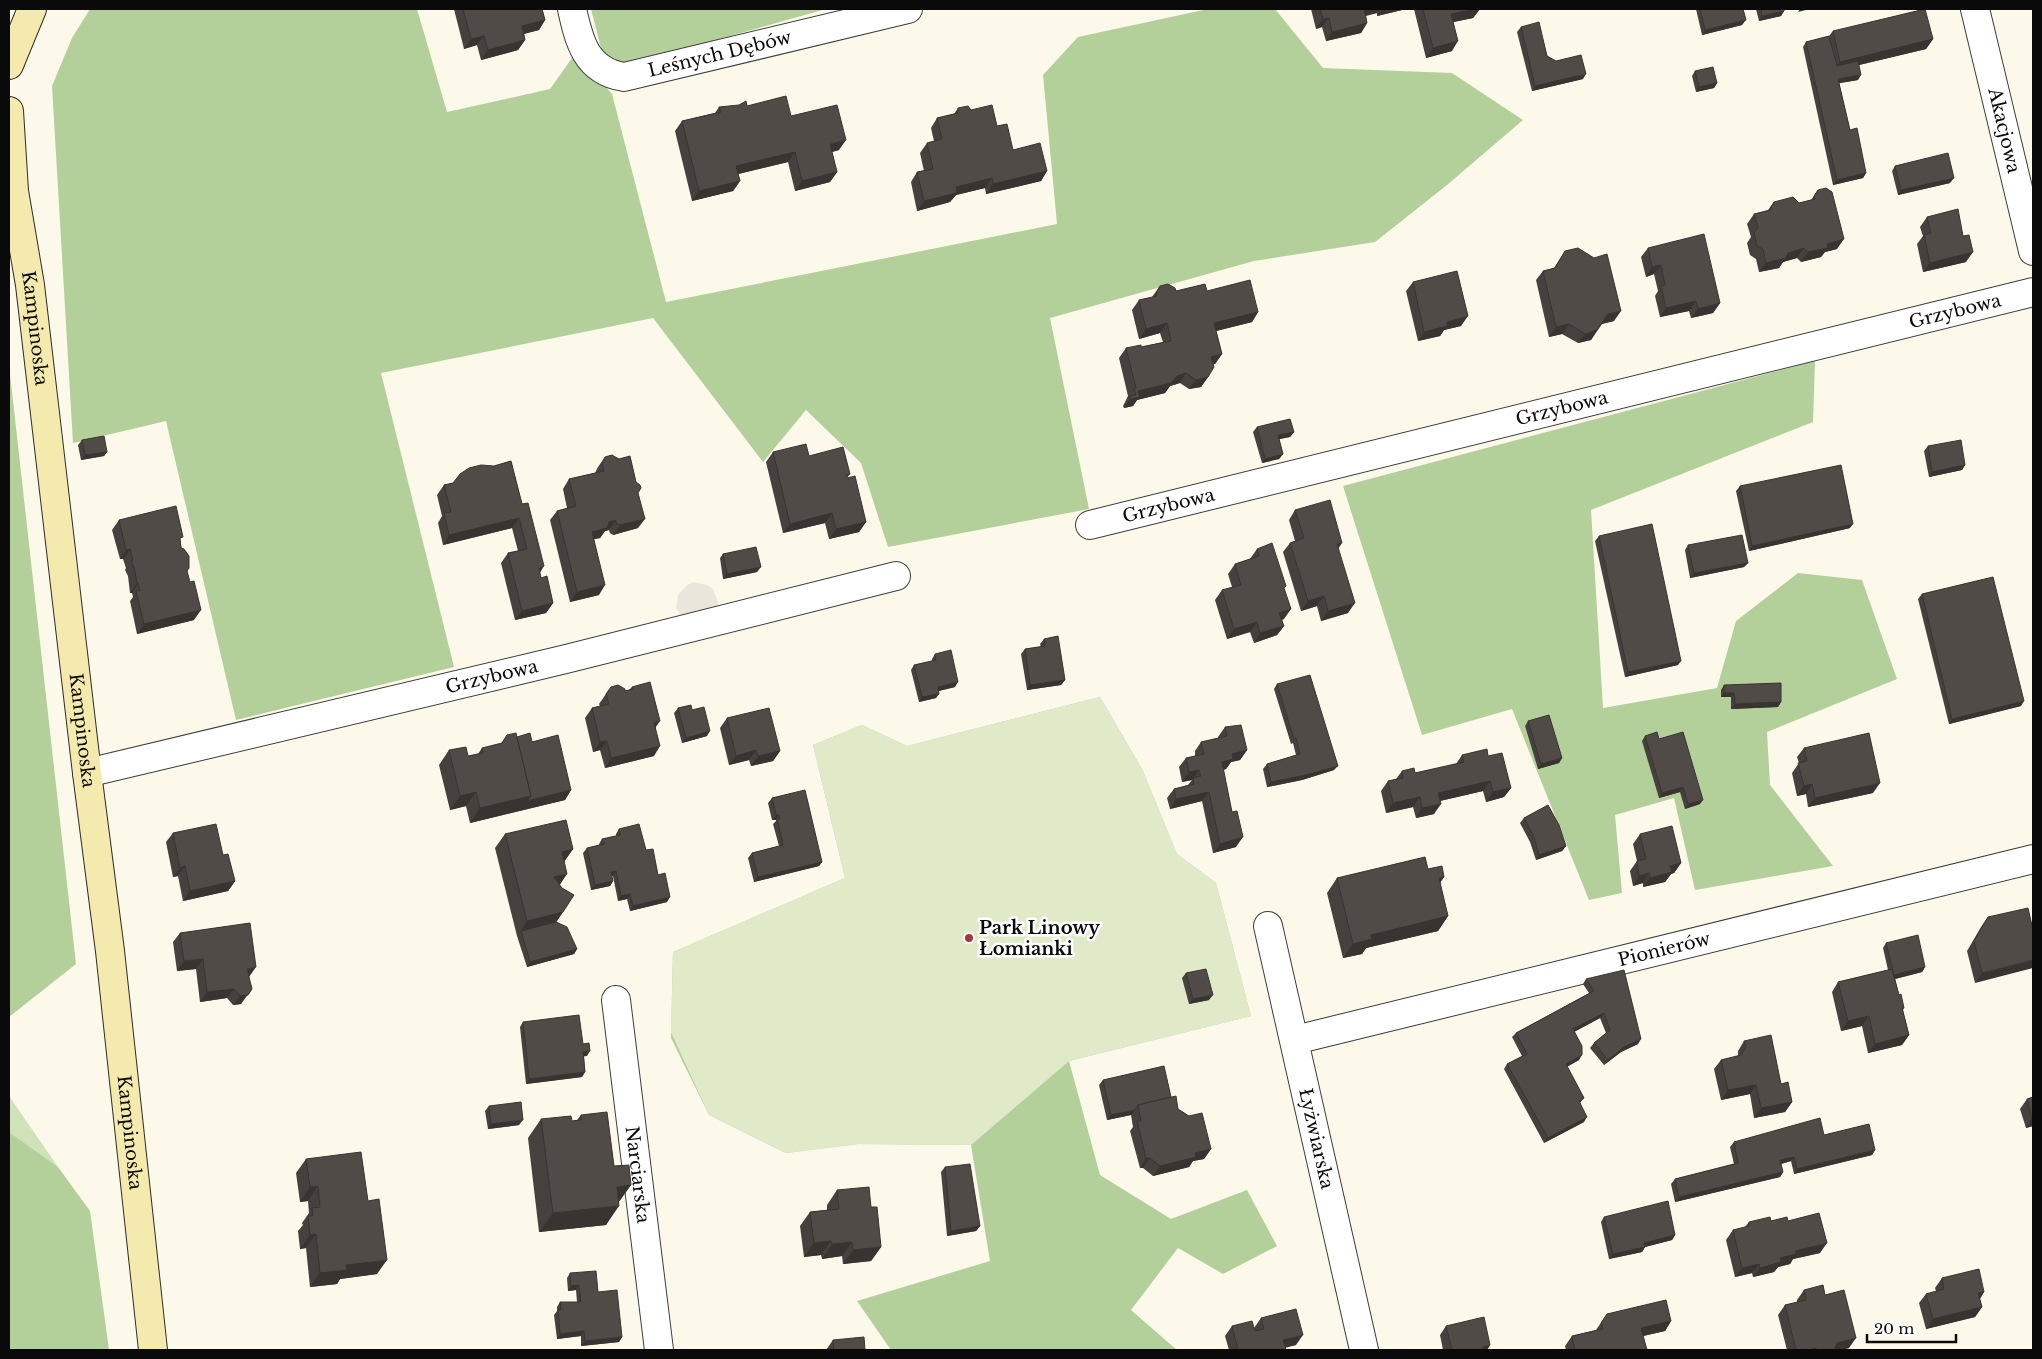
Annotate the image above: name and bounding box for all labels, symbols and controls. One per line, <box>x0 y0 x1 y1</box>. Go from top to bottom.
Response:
street label: Leśnych Dębów <box>646 26 794 82</box>
street label: Akacjowa <box>1983 85 2025 175</box>
street label: Kampinoska <box>17 269 53 387</box>
street label: Grzybowa <box>1907 289 2003 333</box>
street label: Grzybowa <box>1513 386 1610 430</box>
street label: Grzybowa <box>1120 484 1217 528</box>
street label: Grzybowa <box>443 655 540 698</box>
street label: Kampinoska <box>64 672 100 789</box>
place label: Park Linowy Łomianki <box>979 917 1100 960</box>
street label: Pionierów <box>1616 927 1713 971</box>
marker: Park Linowy Łomianki <box>963 932 975 944</box>
street label: Kampinoska <box>112 1074 147 1191</box>
street label: Łyżwiarska <box>1294 1086 1338 1191</box>
street label: Narciarska <box>621 1125 654 1224</box>
scale bar <box>1867 1312 1956 1344</box>
text: 20 m <box>1874 1319 1914 1338</box>

